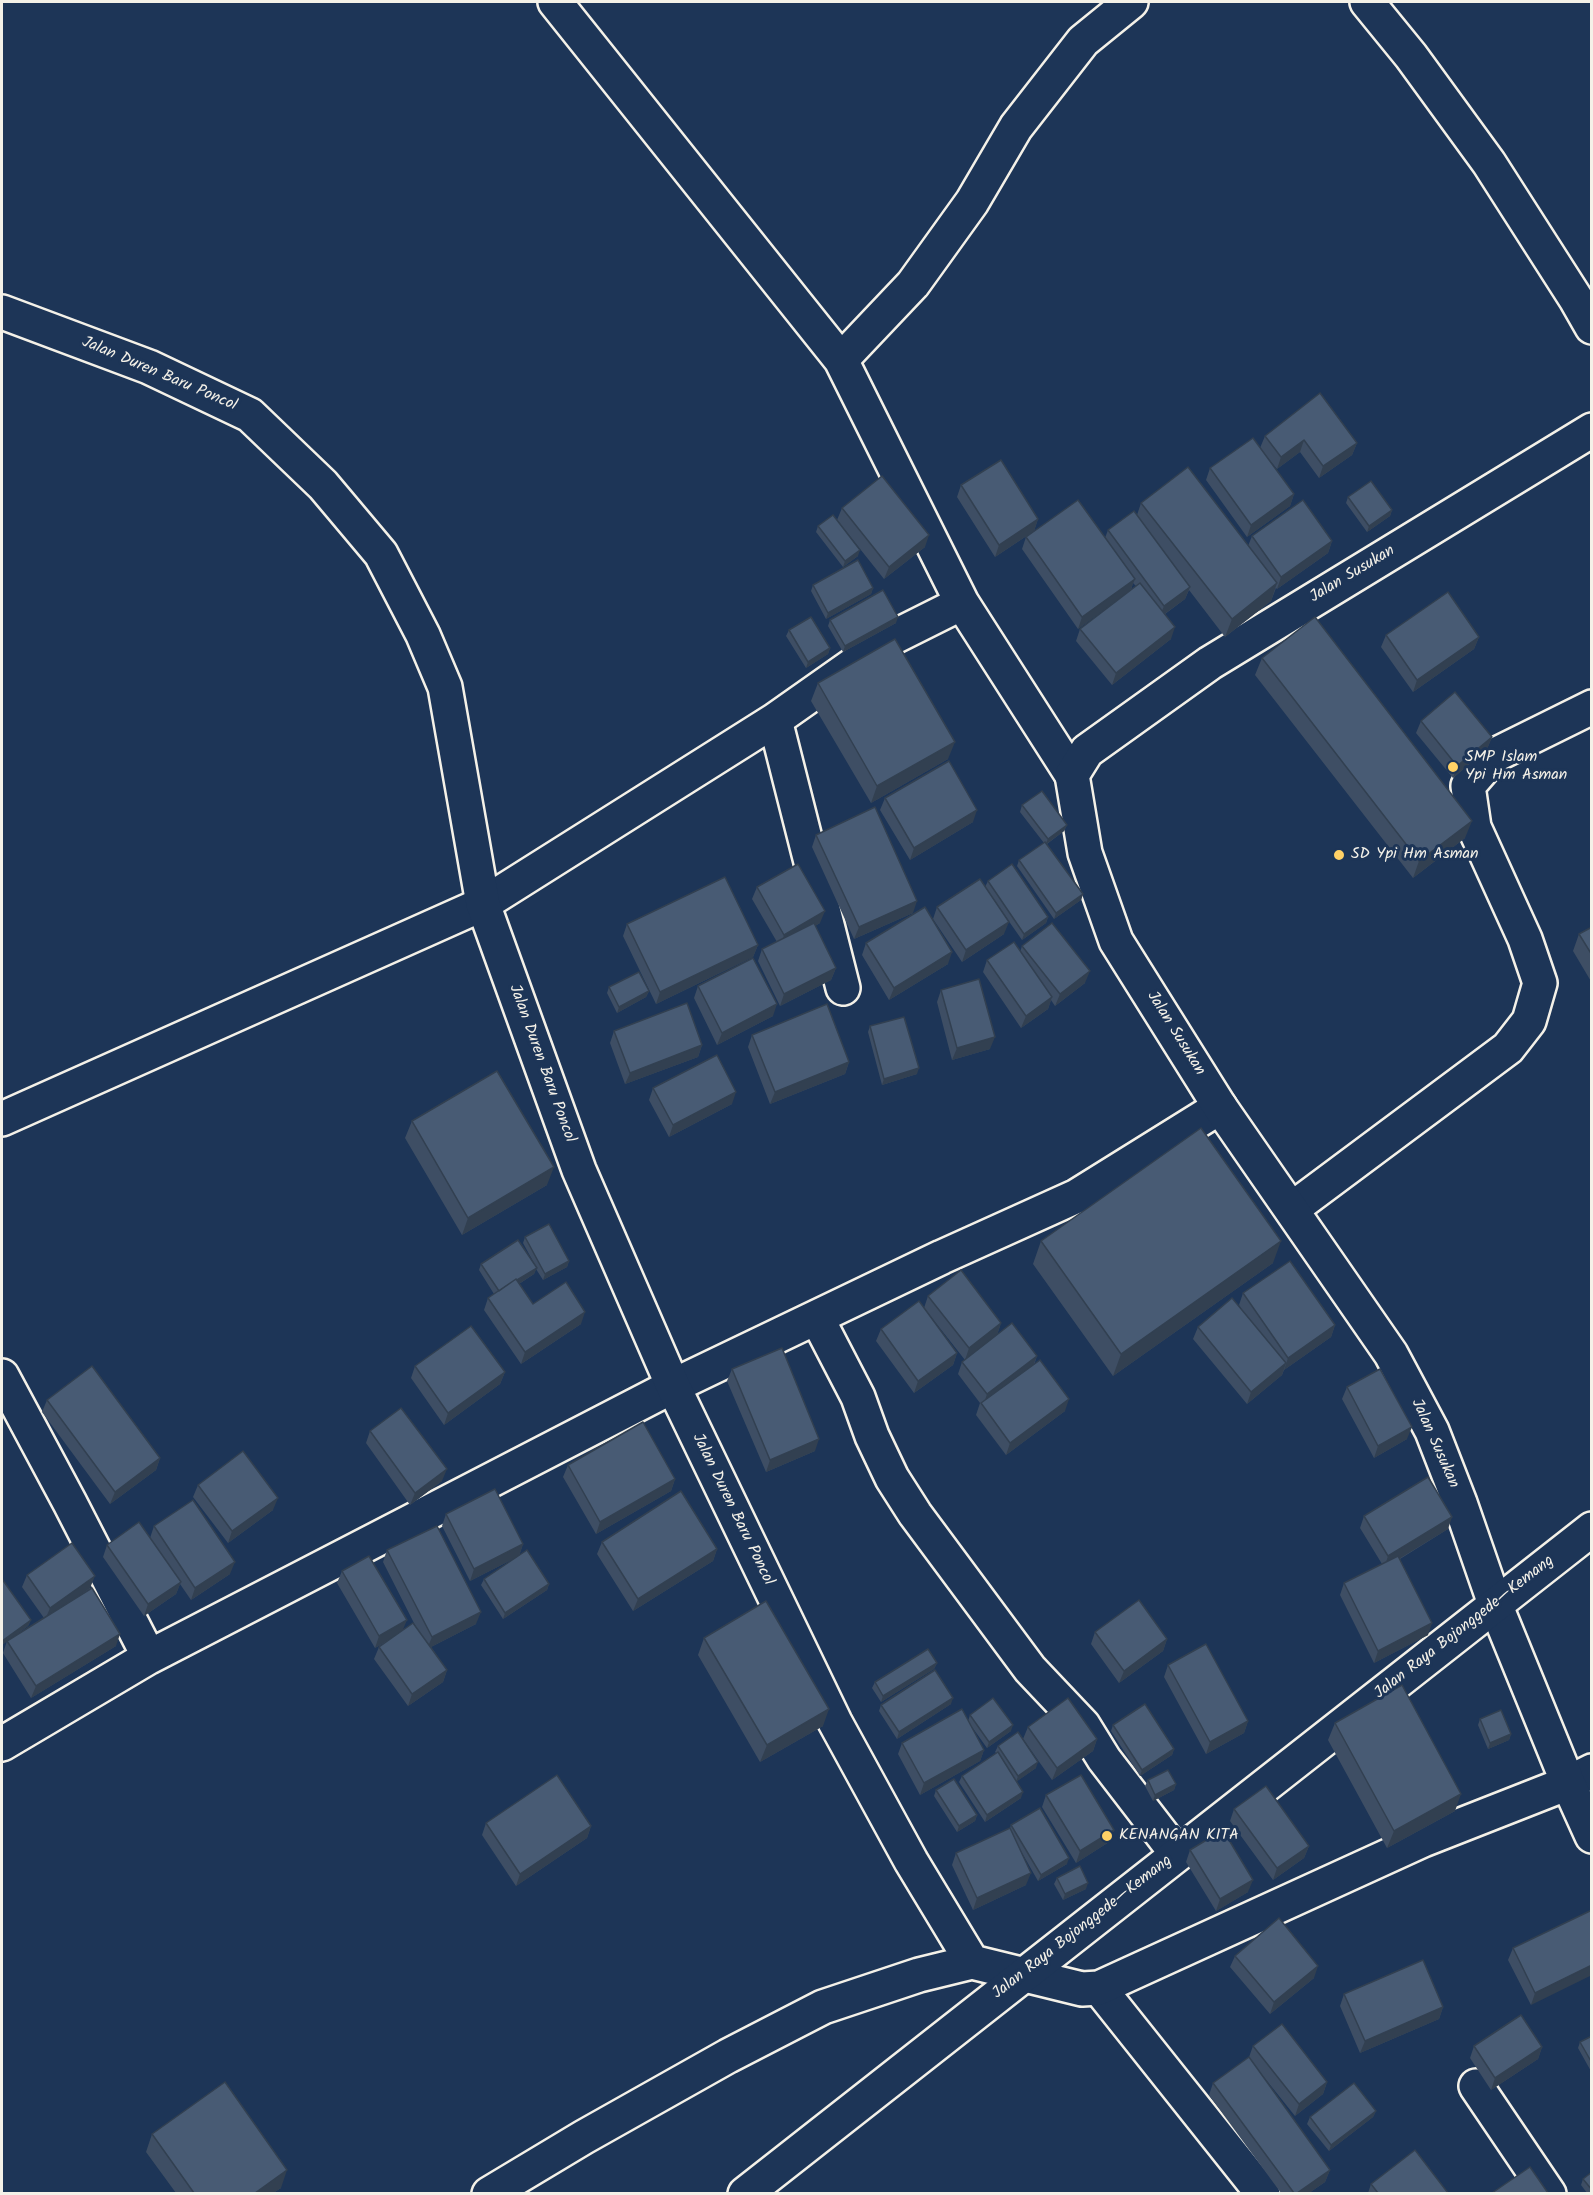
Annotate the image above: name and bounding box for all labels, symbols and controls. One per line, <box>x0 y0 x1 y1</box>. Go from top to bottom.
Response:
street label: Jalan Duren Baru Poncol <box>79 334 239 416</box>
street label: Jalan Susukan <box>1307 542 1399 608</box>
place label: SMP Islam Ypi Hm Asman <box>1465 748 1567 786</box>
marker: SMP Islam Ypi Hm Asman <box>1446 760 1460 774</box>
place label: SD Ypi Hm Asman <box>1351 845 1478 865</box>
marker: SD Ypi Hm Asman <box>1332 848 1346 862</box>
street label: Jalan Duren Baru Poncol <box>503 982 579 1146</box>
street label: Jalan Susukan <box>1142 988 1208 1080</box>
street label: Jalan Susukan <box>1406 1396 1462 1492</box>
street label: Jalan Duren Baru Poncol <box>687 1431 777 1589</box>
street label: Jalan Raya Bojonggede—Kemang <box>1372 1552 1558 1704</box>
place label: KENANGAN KITA <box>1119 1826 1239 1846</box>
marker: KENANGAN KITA <box>1100 1829 1114 1843</box>
street label: Jalan Raya Bojonggede—Kemang <box>990 1852 1176 2004</box>

